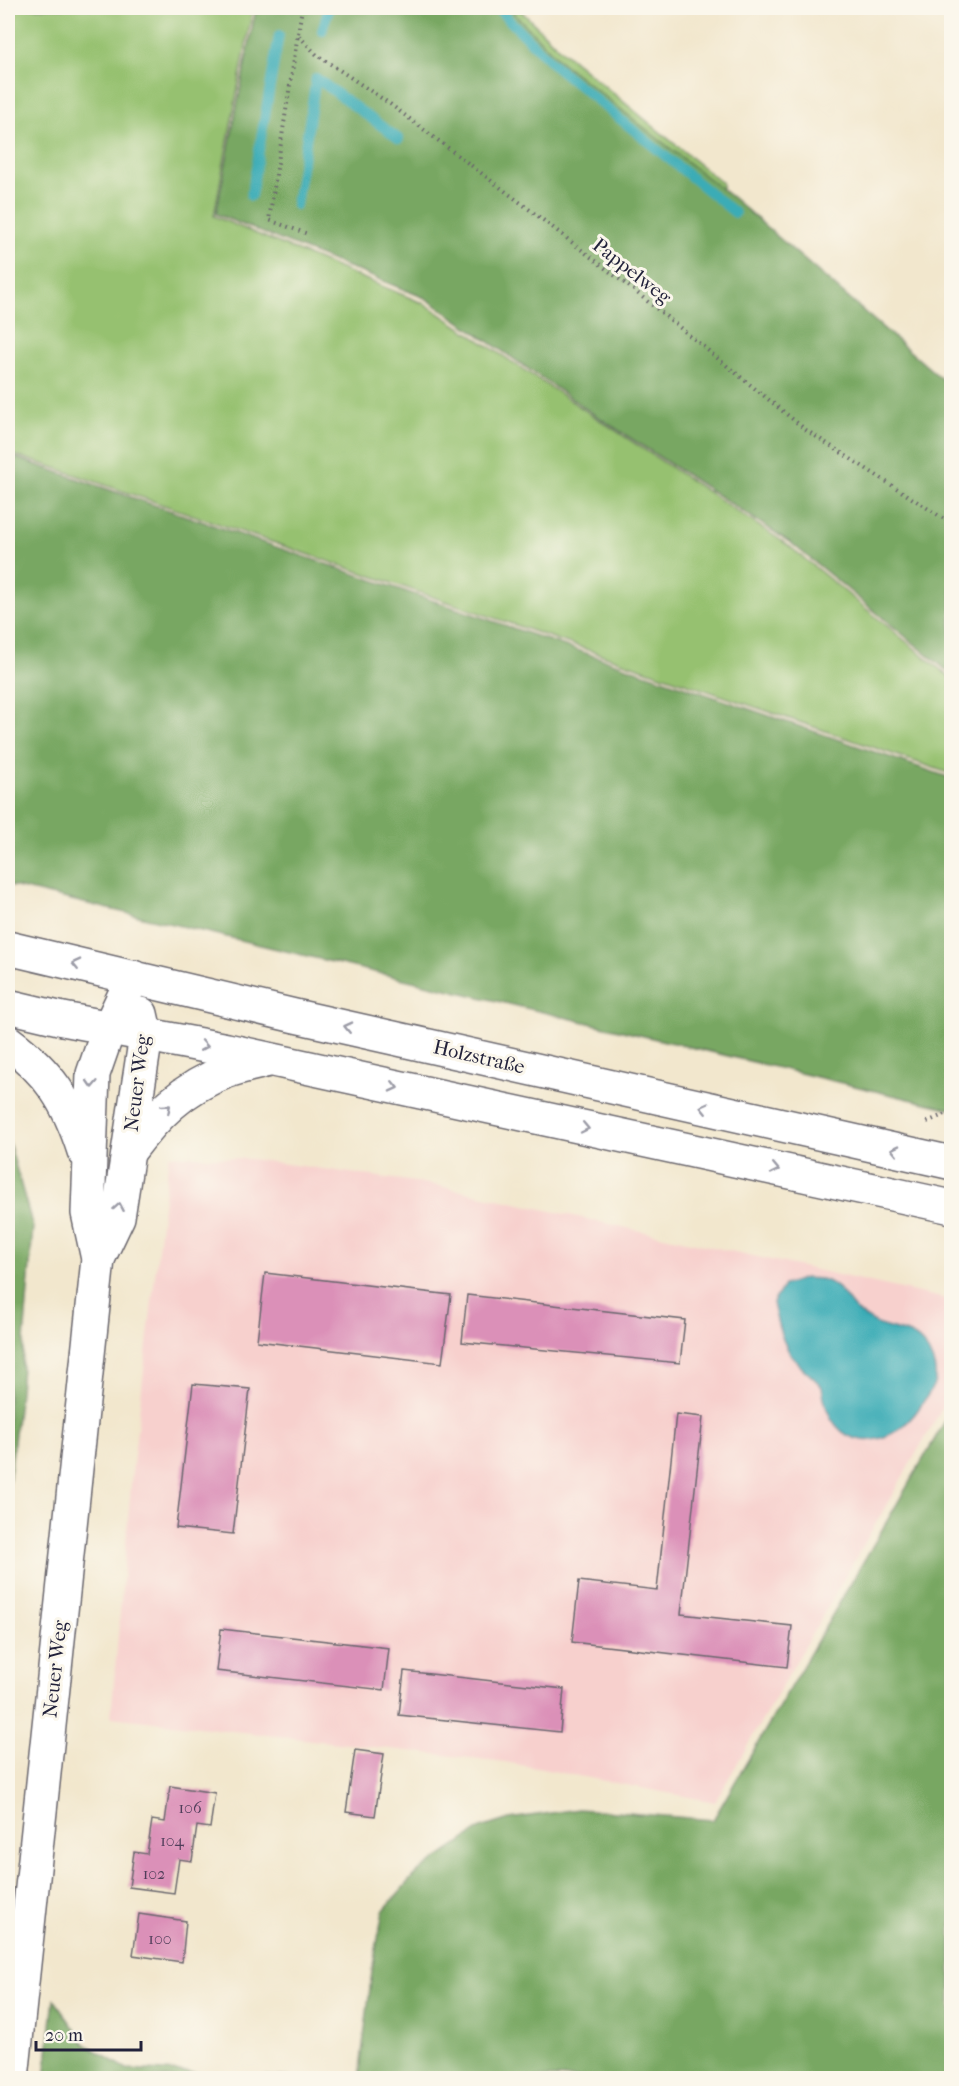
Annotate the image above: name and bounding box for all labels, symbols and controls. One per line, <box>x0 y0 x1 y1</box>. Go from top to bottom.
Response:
street label: Pappelweg <box>588 233 676 309</box>
one-way arrow <box>71 959 81 972</box>
one-way arrow <box>343 1022 353 1035</box>
street label: Neuer Weg <box>120 1033 154 1133</box>
street label: Holzstraße <box>431 1035 527 1079</box>
one-way arrow <box>198 1039 208 1052</box>
one-way arrow <box>86 1080 99 1089</box>
one-way arrow <box>389 1080 399 1093</box>
one-way arrow <box>699 1102 709 1115</box>
one-way arrow <box>160 1104 171 1115</box>
one-way arrow <box>579 1121 589 1134</box>
one-way arrow <box>890 1145 900 1158</box>
one-way arrow <box>770 1162 780 1175</box>
one-way arrow <box>112 1202 125 1212</box>
street label: Neuer Weg <box>38 1619 72 1719</box>
house number: 106 <box>178 1798 202 1817</box>
house number: 104 <box>160 1831 184 1850</box>
house number: 102 <box>143 1864 165 1883</box>
house number: 100 <box>148 1929 172 1948</box>
scale bar <box>36 2014 141 2052</box>
text: 20 m <box>45 2025 83 2046</box>

